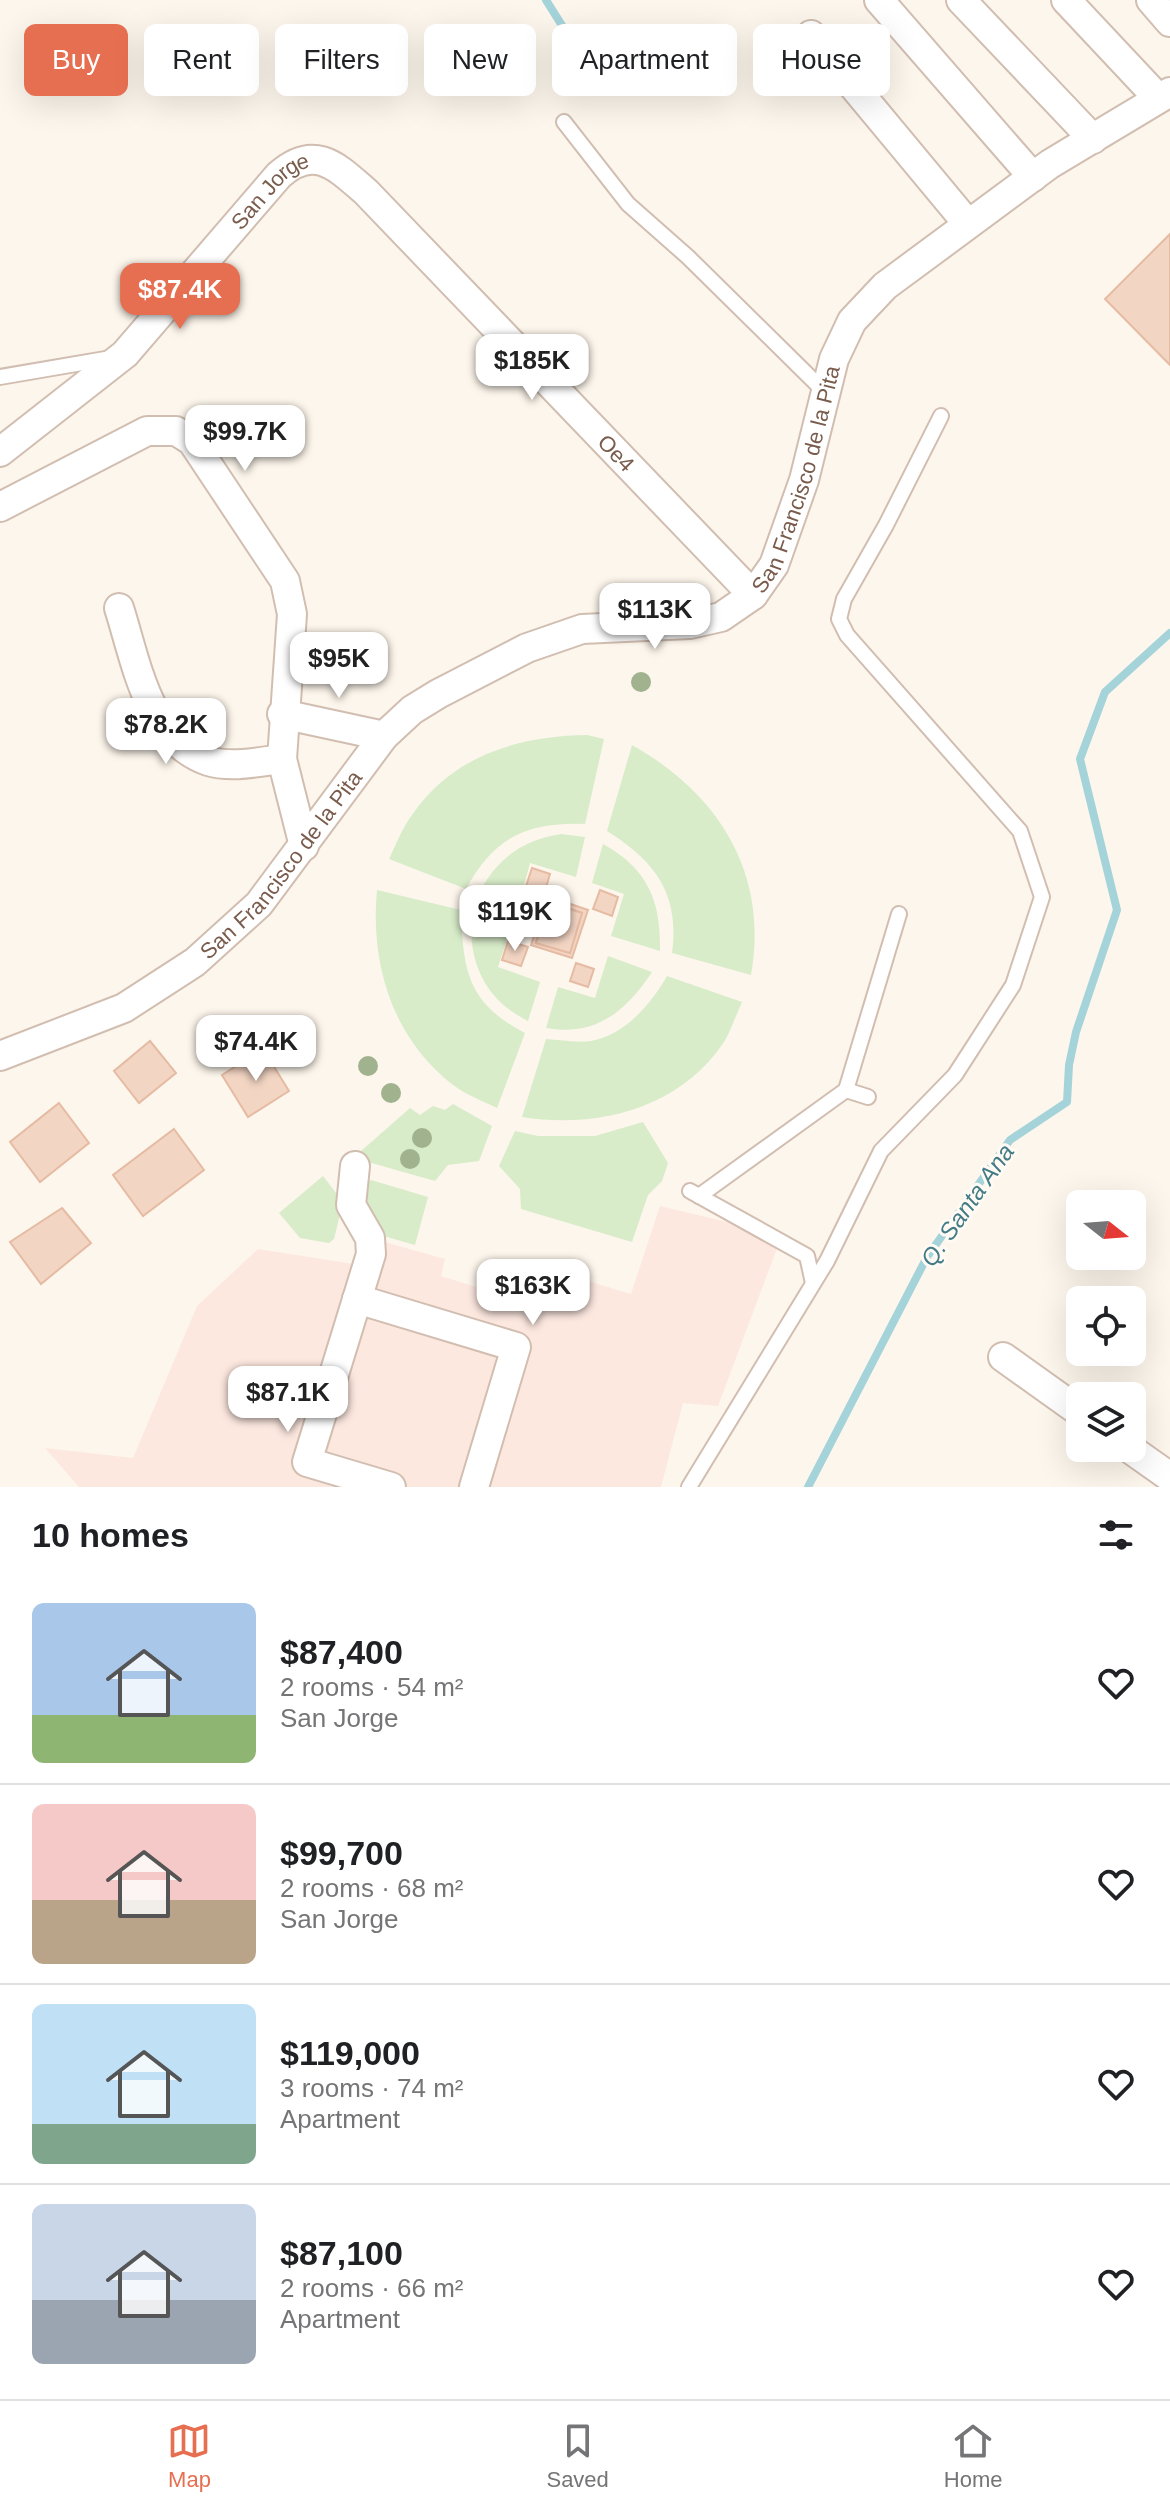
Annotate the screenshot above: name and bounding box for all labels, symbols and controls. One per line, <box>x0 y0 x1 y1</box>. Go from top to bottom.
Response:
chip: Buy <box>24 24 128 96</box>
chip: Rent <box>144 24 259 96</box>
chip: Filters <box>275 24 408 96</box>
chip: New <box>424 24 536 96</box>
chip: Apartment <box>552 24 737 96</box>
chip: House <box>753 24 890 96</box>
street label: San Jorge <box>226 147 311 234</box>
pin: $87.4K <box>115 263 245 331</box>
text: $87.4K <box>138 274 222 304</box>
pin: $185K <box>476 334 588 402</box>
text: $185K <box>494 345 570 375</box>
street label: San Francisco de la Pita <box>746 362 845 598</box>
pin: $99.7K <box>180 405 310 473</box>
text: $99.7K <box>203 416 287 446</box>
street label: Oe4 <box>593 429 640 476</box>
pin: $113K <box>599 583 711 651</box>
text: $113K <box>617 594 693 624</box>
pin: $95K <box>292 632 386 700</box>
text: $95K <box>308 643 370 673</box>
pin: $78.2K <box>101 698 231 766</box>
text: $78.2K <box>124 709 208 739</box>
street label: San Francisco de la Pita <box>195 765 367 964</box>
pin: $119K <box>459 885 571 953</box>
text: $119K <box>477 896 553 926</box>
pin: $74.4K <box>191 1015 321 1083</box>
text: $74.4K <box>214 1026 298 1056</box>
water label: Q. Santa Ana <box>915 1139 1019 1271</box>
north arrow <box>1066 1190 1146 1270</box>
map controls <box>1066 1190 1146 1462</box>
pin: $163K <box>477 1259 589 1327</box>
text: $163K <box>495 1270 571 1300</box>
button: locate <box>1066 1286 1146 1366</box>
pin: $87.1K <box>223 1366 353 1434</box>
text: $87.1K <box>246 1377 330 1407</box>
button: layers <box>1066 1382 1146 1462</box>
icon: filters <box>1094 1513 1138 1557</box>
text: 10 homes <box>32 1516 189 1554</box>
text: $87,400 <box>280 1633 403 1671</box>
icon: home <box>96 1635 192 1731</box>
icon: heart <box>1094 1661 1138 1705</box>
text: 2 rooms · 54 m² <box>280 1672 464 1702</box>
text: San Jorge <box>280 1703 399 1733</box>
text: $99,700 <box>280 1834 403 1872</box>
icon: home <box>96 1836 192 1932</box>
icon: heart <box>1094 1862 1138 1906</box>
text: 2 rooms · 68 m² <box>280 1873 464 1903</box>
text: San Jorge <box>280 1904 399 1934</box>
text: $119,000 <box>280 2034 420 2072</box>
icon: home <box>96 2036 192 2132</box>
icon: heart <box>1094 2062 1138 2106</box>
text: 3 rooms · 74 m² <box>280 2073 464 2103</box>
text: Apartment <box>280 2104 400 2134</box>
text: $87,100 <box>280 2234 403 2272</box>
icon: home <box>96 2236 192 2332</box>
icon: heart <box>1094 2262 1138 2306</box>
text: 2 rooms · 66 m² <box>280 2273 464 2303</box>
text: Apartment <box>280 2304 400 2334</box>
tab: Map <box>167 2419 211 2493</box>
tab: Saved <box>546 2419 609 2493</box>
tab: Home <box>944 2419 1003 2493</box>

